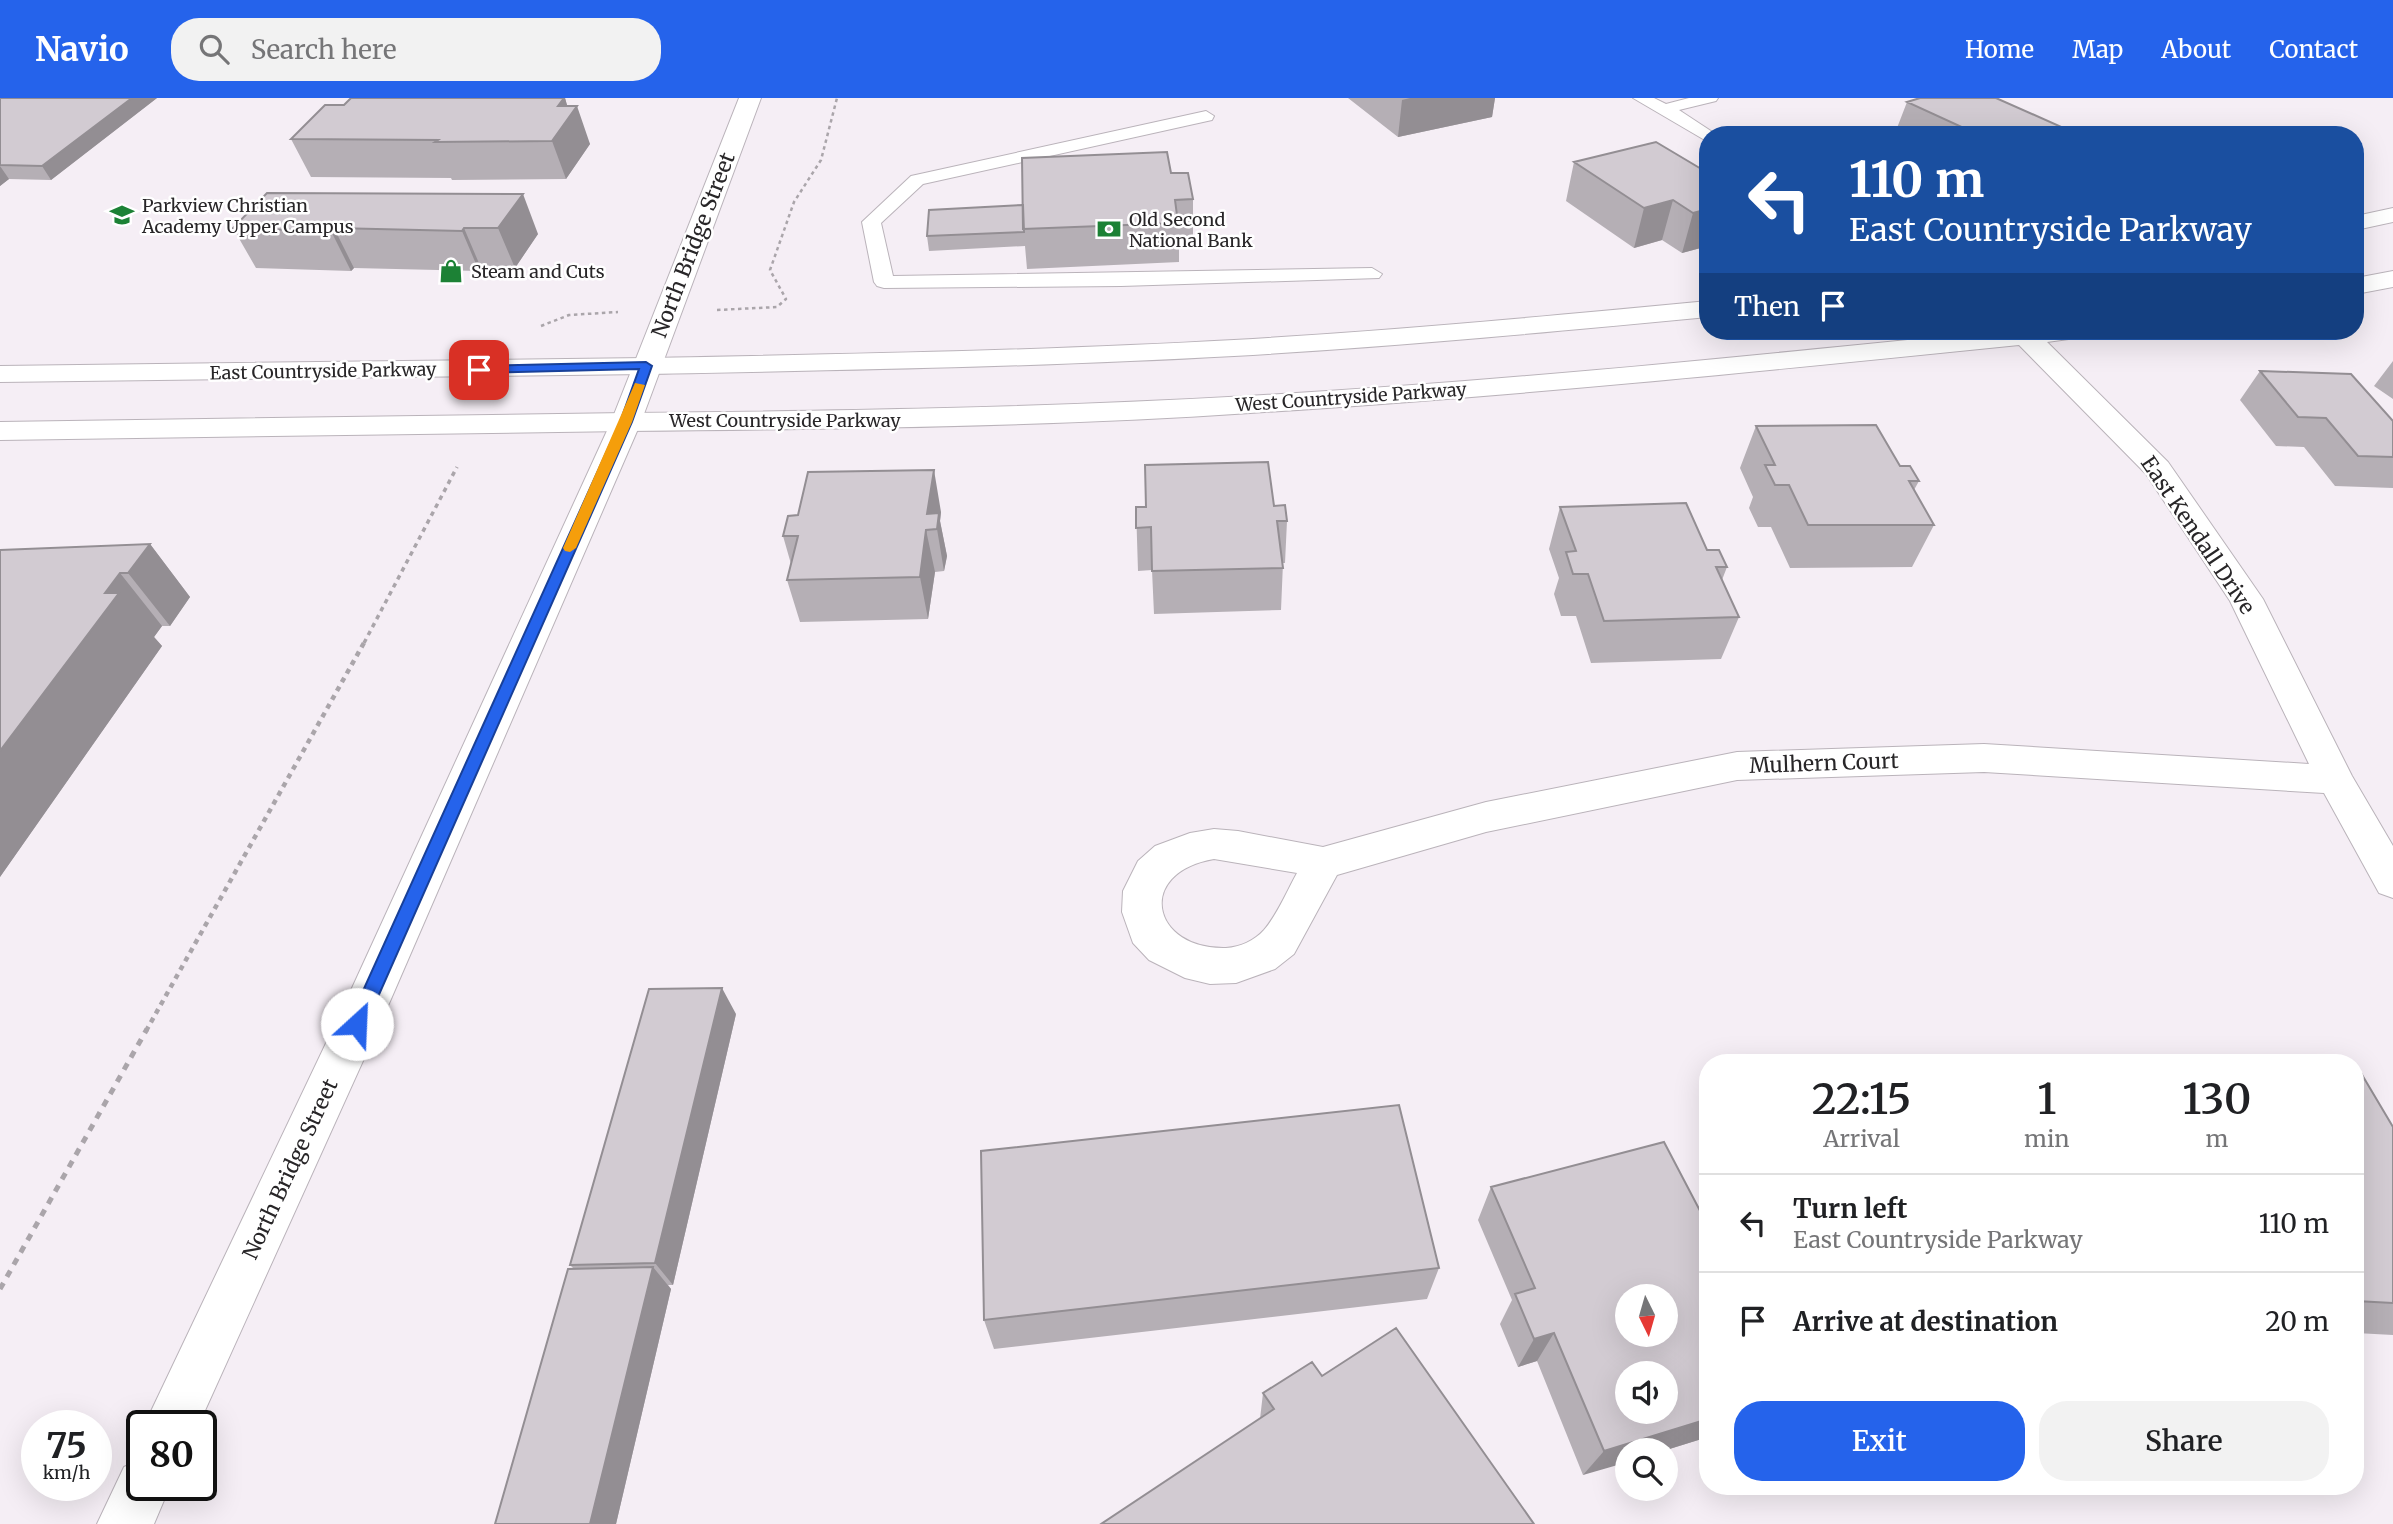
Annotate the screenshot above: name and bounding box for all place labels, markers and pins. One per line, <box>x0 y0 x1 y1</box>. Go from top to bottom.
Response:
place label: Parkview Christian Academy Upper Campus <box>141 194 354 238</box>
school or university icon: Parkview Christian Academy Upper Campus <box>108 201 136 229</box>
place label: Old Second National Bank <box>1129 208 1253 252</box>
bank icon: Old Second National Bank <box>1095 215 1123 243</box>
shop icon: Steam and Cuts <box>437 257 465 285</box>
place label: Steam and Cuts <box>471 260 605 283</box>
pin <box>449 340 509 400</box>

